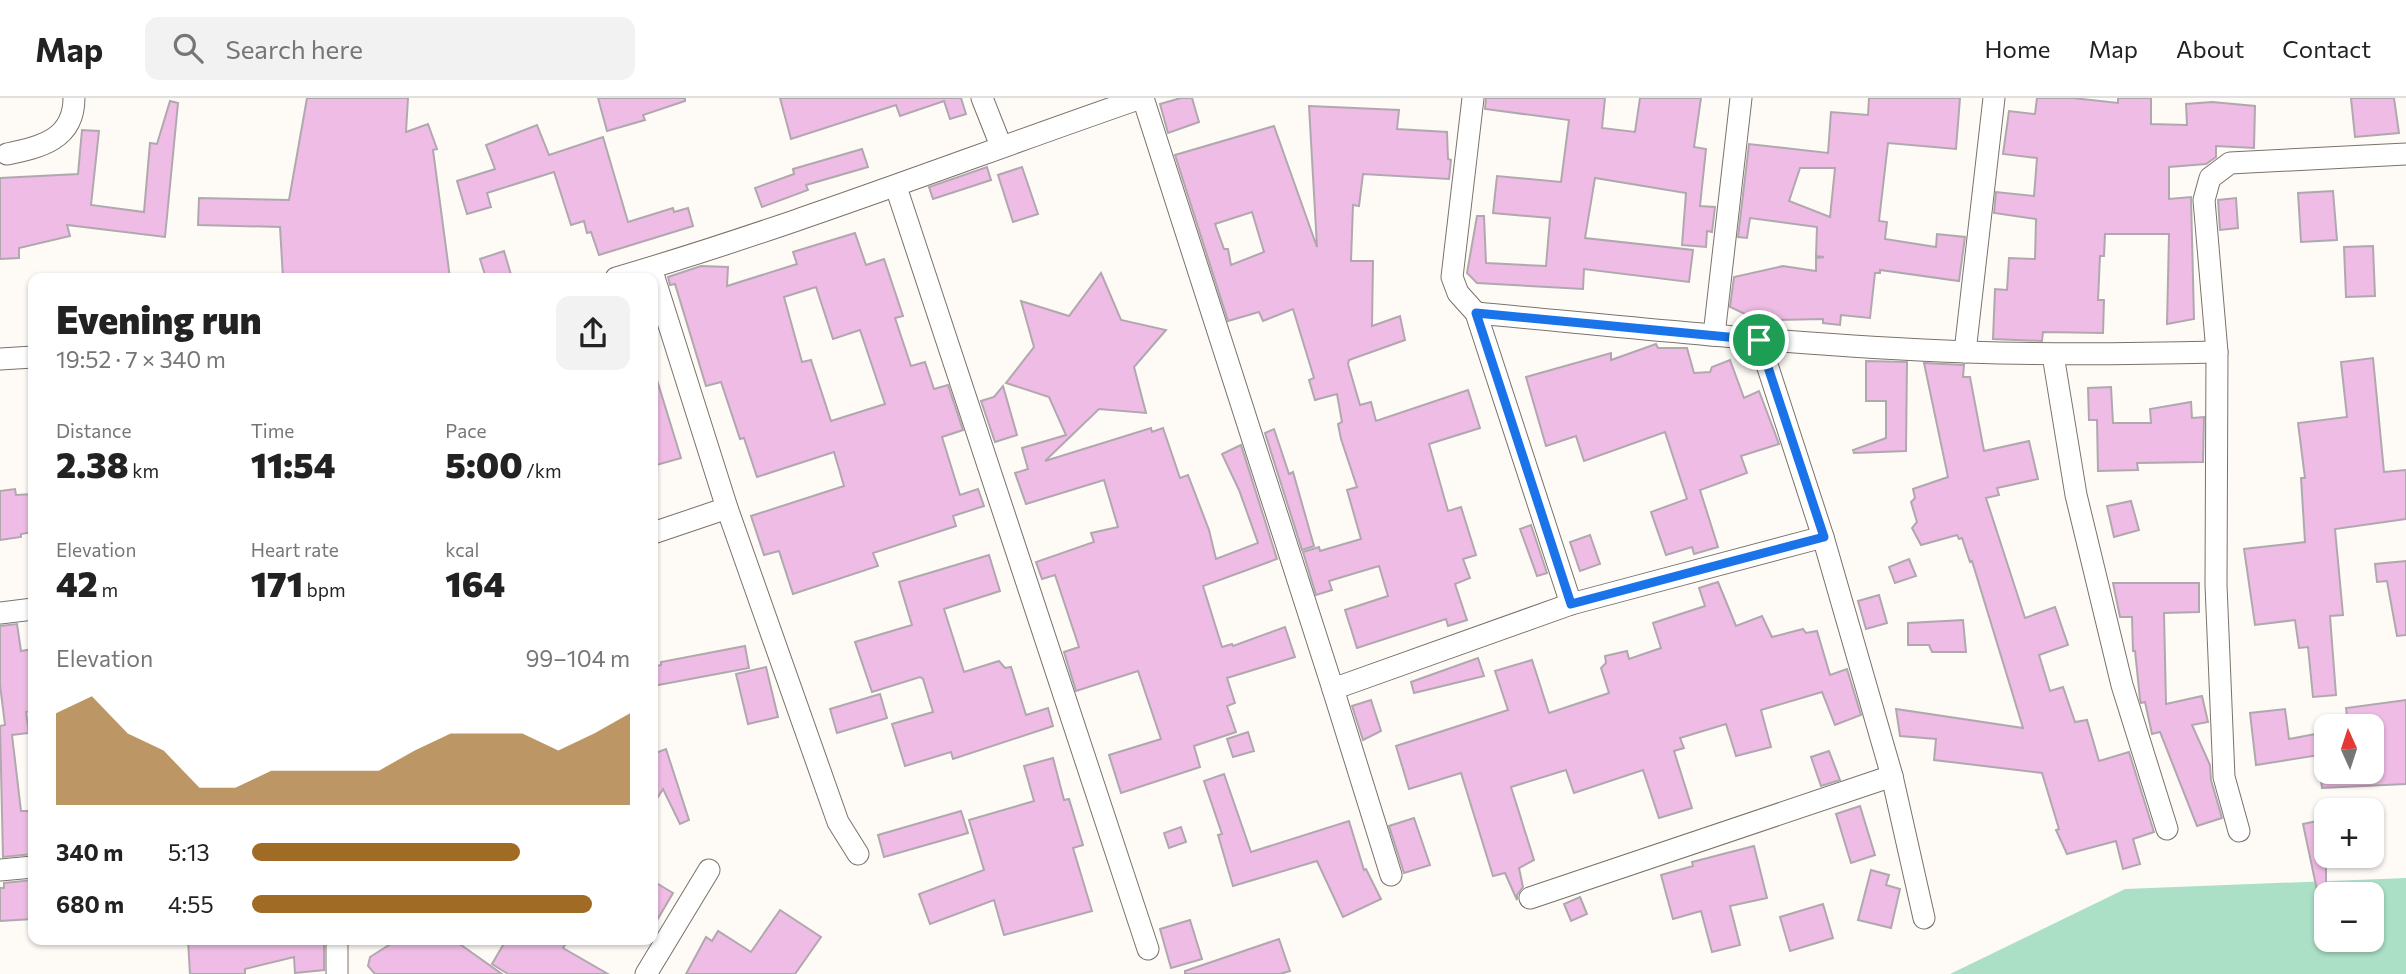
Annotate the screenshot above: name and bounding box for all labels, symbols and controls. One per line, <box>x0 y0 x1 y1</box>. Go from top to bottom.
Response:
search box <box>145 17 635 80</box>
text: Map <box>35 28 103 69</box>
icon: search <box>169 29 207 67</box>
text: Search here <box>225 33 363 64</box>
text: Home <box>1985 34 2051 63</box>
text: Map <box>2089 34 2138 63</box>
text: About <box>2176 34 2244 63</box>
text: Contact <box>2282 34 2371 63</box>
text: Evening run <box>56 295 262 342</box>
button: share <box>556 296 630 370</box>
pin <box>1729 310 1789 370</box>
icon: arrive <box>1740 321 1778 359</box>
text: 19:52 · 7 × 340 m <box>56 345 226 373</box>
text: Distance <box>56 419 132 442</box>
text: Time <box>251 419 294 442</box>
text: Pace <box>445 419 487 442</box>
text: 2.38 <box>56 442 129 485</box>
text: 11:54 <box>251 442 335 485</box>
text: 5:00 <box>445 442 523 485</box>
text: km <box>129 459 159 482</box>
text: /km <box>523 459 562 482</box>
text: Elevation <box>56 538 136 561</box>
text: Heart rate <box>251 538 339 561</box>
text: kcal <box>445 538 479 561</box>
text: 42 <box>56 561 98 604</box>
text: 171 <box>251 561 303 604</box>
text: 164 <box>445 561 505 604</box>
text: m <box>98 578 118 601</box>
text: bpm <box>303 578 346 601</box>
text: Elevation <box>56 644 153 672</box>
text: 99–104 m <box>525 644 630 672</box>
north arrow <box>2314 714 2384 784</box>
map controls <box>2314 714 2384 952</box>
button: + <box>2314 798 2384 868</box>
text: 340 m <box>56 838 123 866</box>
text: 5:13 <box>168 838 210 866</box>
button: − <box>2314 882 2384 952</box>
text: 680 m <box>56 890 124 918</box>
text: 4:55 <box>168 890 214 918</box>

